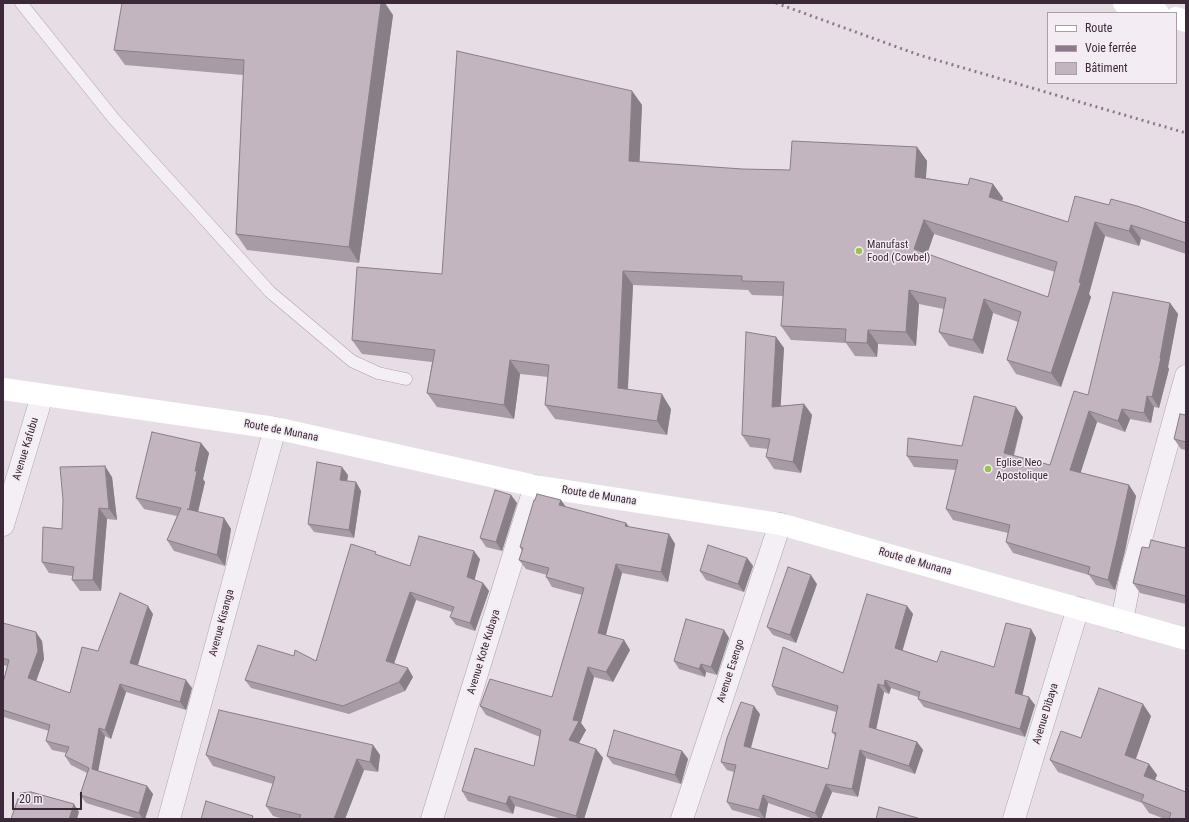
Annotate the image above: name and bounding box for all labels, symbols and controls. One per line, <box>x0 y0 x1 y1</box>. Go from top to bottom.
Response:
legend <box>1047 12 1177 84</box>
text: Route <box>1085 21 1112 35</box>
text: Voie ferrée <box>1085 41 1136 55</box>
text: Bâtiment <box>1085 61 1128 75</box>
place label: Manufast Food (Cowbel) <box>867 238 930 264</box>
marker: Manufast Food (Cowbel) <box>854 246 864 256</box>
street label: Avenue Kafubu <box>10 416 42 482</box>
street label: Route de Munana <box>243 417 319 445</box>
place label: Eglise Neo Apostolique <box>996 456 1048 482</box>
marker: Eglise Neo Apostolique <box>983 464 993 474</box>
street label: Route de Munana <box>561 484 637 508</box>
street label: Route de Munana <box>877 545 953 579</box>
street label: Avenue Kisanga <box>207 588 237 658</box>
street label: Avenue Kote Kubaya <box>465 608 503 696</box>
street label: Avenue Esengo <box>715 638 747 704</box>
street label: Avenue Dibaya <box>1030 682 1062 746</box>
scale bar <box>14 784 84 810</box>
text: 20 m <box>19 792 43 806</box>

